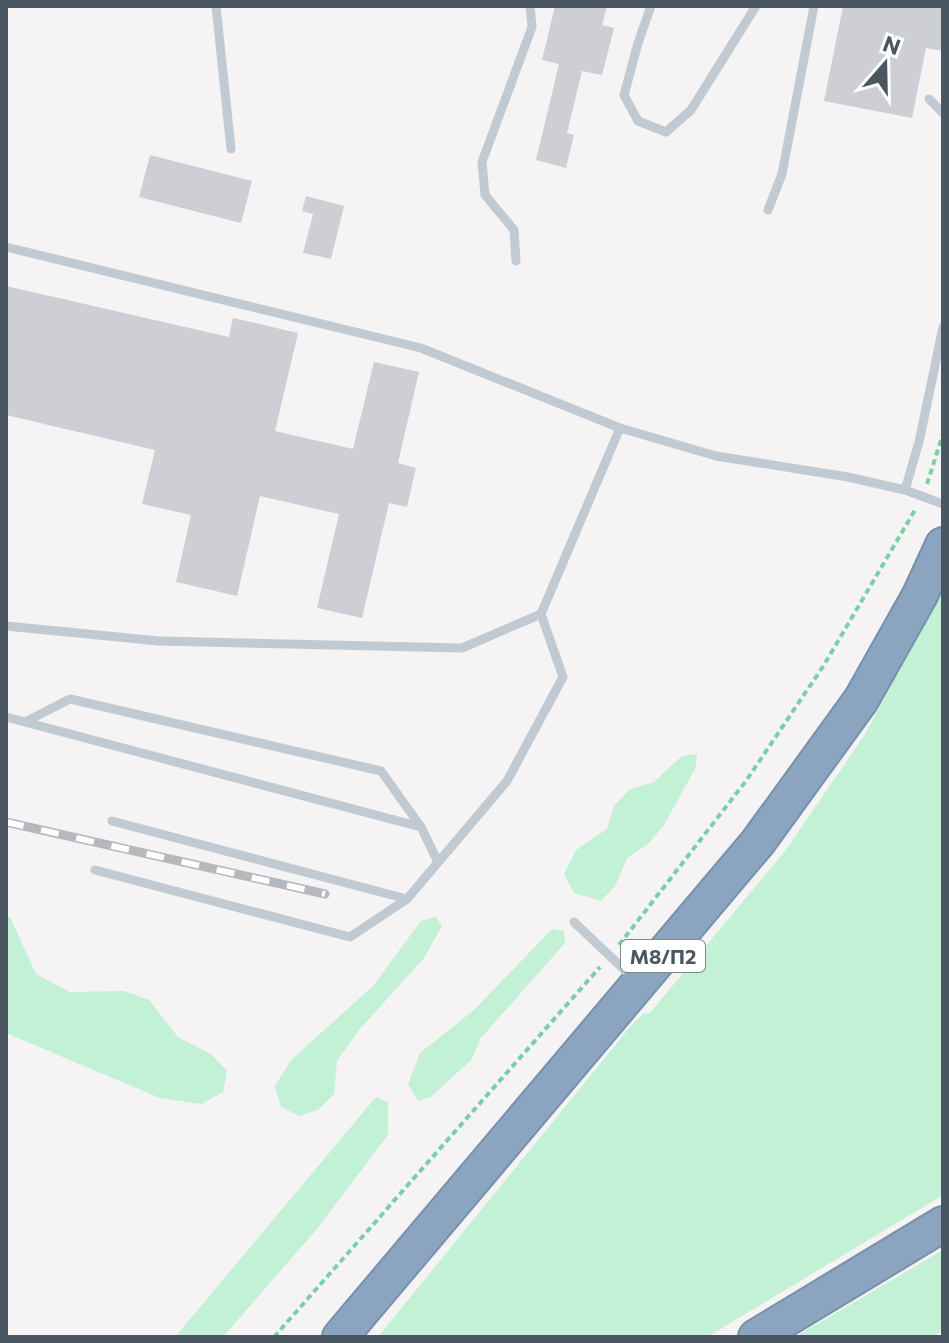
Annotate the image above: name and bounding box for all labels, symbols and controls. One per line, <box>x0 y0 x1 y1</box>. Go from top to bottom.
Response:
north arrow <box>845 24 925 104</box>
text: N <box>880 29 904 60</box>
road number: М8/П2 <box>621 940 705 972</box>

